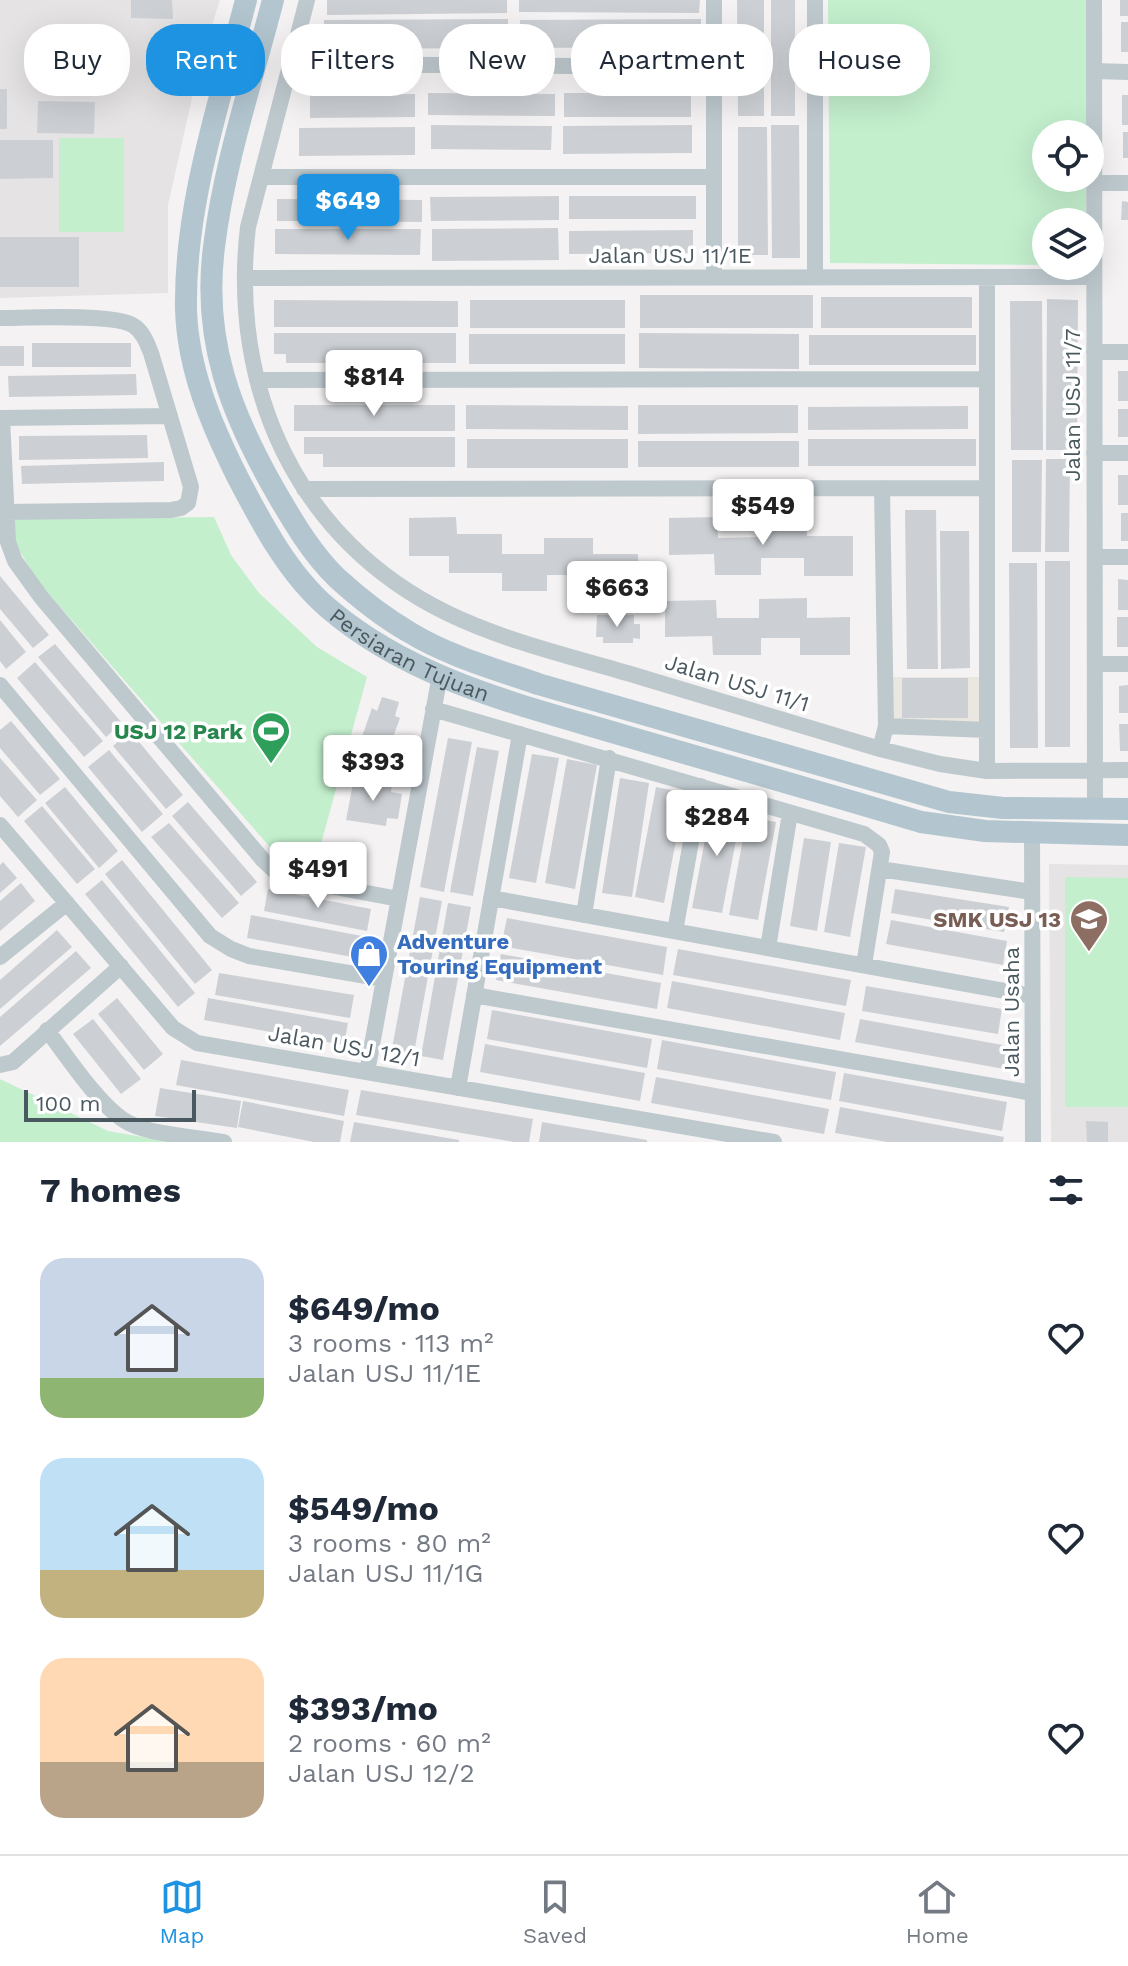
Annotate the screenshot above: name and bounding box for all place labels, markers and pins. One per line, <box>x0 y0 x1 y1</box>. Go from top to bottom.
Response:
pin: $649 <box>301 174 395 242</box>
pin: $814 <box>327 350 421 418</box>
pin: $549 <box>716 479 810 547</box>
pin: $663 <box>570 561 664 629</box>
sports icon: USJ 12 Park <box>250 710 292 765</box>
place label: USJ 12 Park <box>114 719 243 744</box>
pin: $393 <box>326 735 420 803</box>
pin: $284 <box>670 790 764 858</box>
pin: $491 <box>271 842 365 910</box>
school or university icon: SMK USJ 13 <box>1068 898 1110 953</box>
place label: SMK USJ 13 <box>933 907 1061 932</box>
place label: Adventure Touring Equipment <box>397 929 603 979</box>
shop icon: Adventure Touring Equipment <box>348 933 390 988</box>

